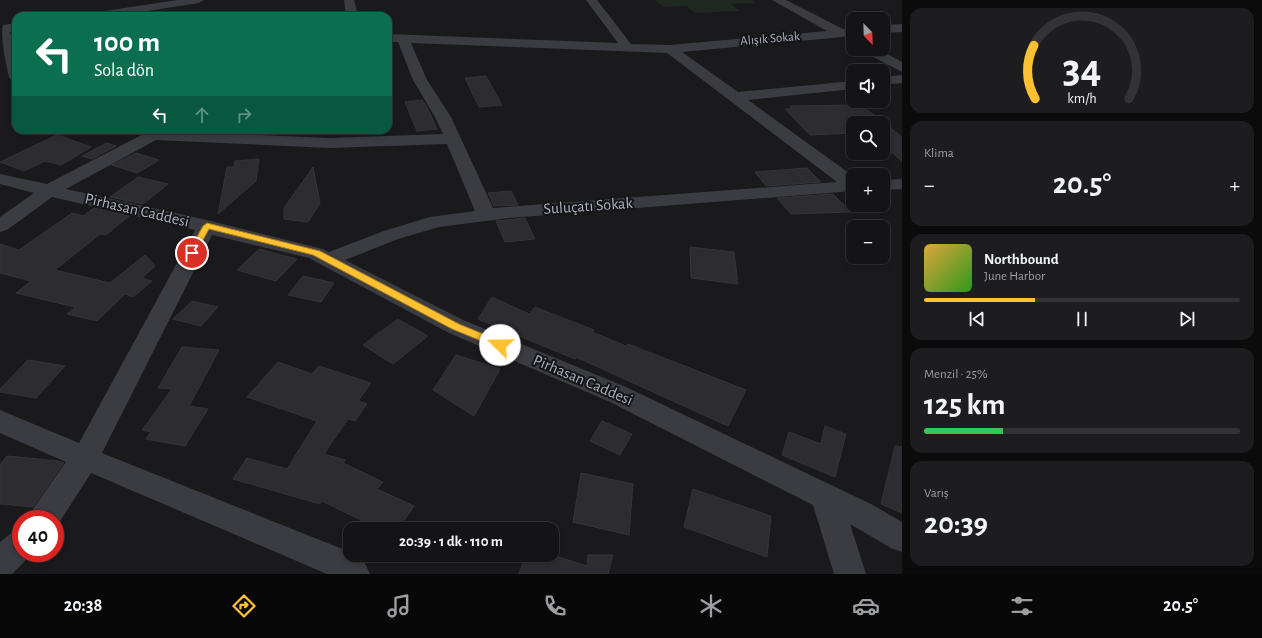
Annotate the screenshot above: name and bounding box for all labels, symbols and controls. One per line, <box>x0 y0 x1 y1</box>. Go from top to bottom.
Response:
north arrow <box>846 12 890 56</box>
map controls <box>846 12 890 264</box>
icon: left <box>28 28 80 80</box>
text: 100 m <box>94 29 160 57</box>
street label: Alışık Sokak <box>740 30 800 48</box>
text: 34 <box>1063 48 1101 89</box>
text: Sola dön <box>94 62 154 80</box>
button: sound <box>846 64 890 108</box>
text: km/h <box>1067 91 1097 105</box>
icon: left <box>149 104 171 126</box>
icon: ahead <box>191 104 213 126</box>
icon: right <box>233 104 255 126</box>
button: search <box>846 116 890 160</box>
text: Klima <box>924 147 954 160</box>
button: + <box>846 168 890 212</box>
text: 20.5° <box>1053 169 1111 199</box>
text: − <box>924 174 935 196</box>
text: + <box>1229 174 1240 196</box>
street label: Pirhasan Caddesi <box>83 190 191 230</box>
street label: Suluçatı Sokak <box>543 195 634 217</box>
button: − <box>846 220 890 264</box>
pin <box>175 236 209 270</box>
icon: arrive <box>181 242 203 264</box>
text: Northbound <box>984 252 1059 267</box>
text: June Harbor <box>984 270 1045 283</box>
icon: previous <box>966 308 988 330</box>
icon: pause <box>1071 308 1093 330</box>
icon: next <box>1176 308 1198 330</box>
position arrow <box>479 324 521 366</box>
street label: Pirhasan Caddesi <box>531 352 635 408</box>
text: Menzil · 25% <box>924 368 988 381</box>
text: 125 km <box>924 390 1005 420</box>
text: Varış <box>924 487 949 500</box>
text: 20:39 <box>924 509 988 539</box>
speed limit sign: 40 <box>12 510 64 562</box>
text: 20:39 · 1 dk · 110 m <box>399 534 503 549</box>
icon: directions <box>230 592 258 620</box>
icon: music <box>385 592 413 620</box>
icon: phone <box>541 592 569 620</box>
icon: climate <box>697 592 725 620</box>
icon: car <box>852 592 880 620</box>
icon: filters <box>1008 592 1036 620</box>
text: 20:38 <box>64 597 102 615</box>
text: 20.5° <box>1163 597 1198 615</box>

